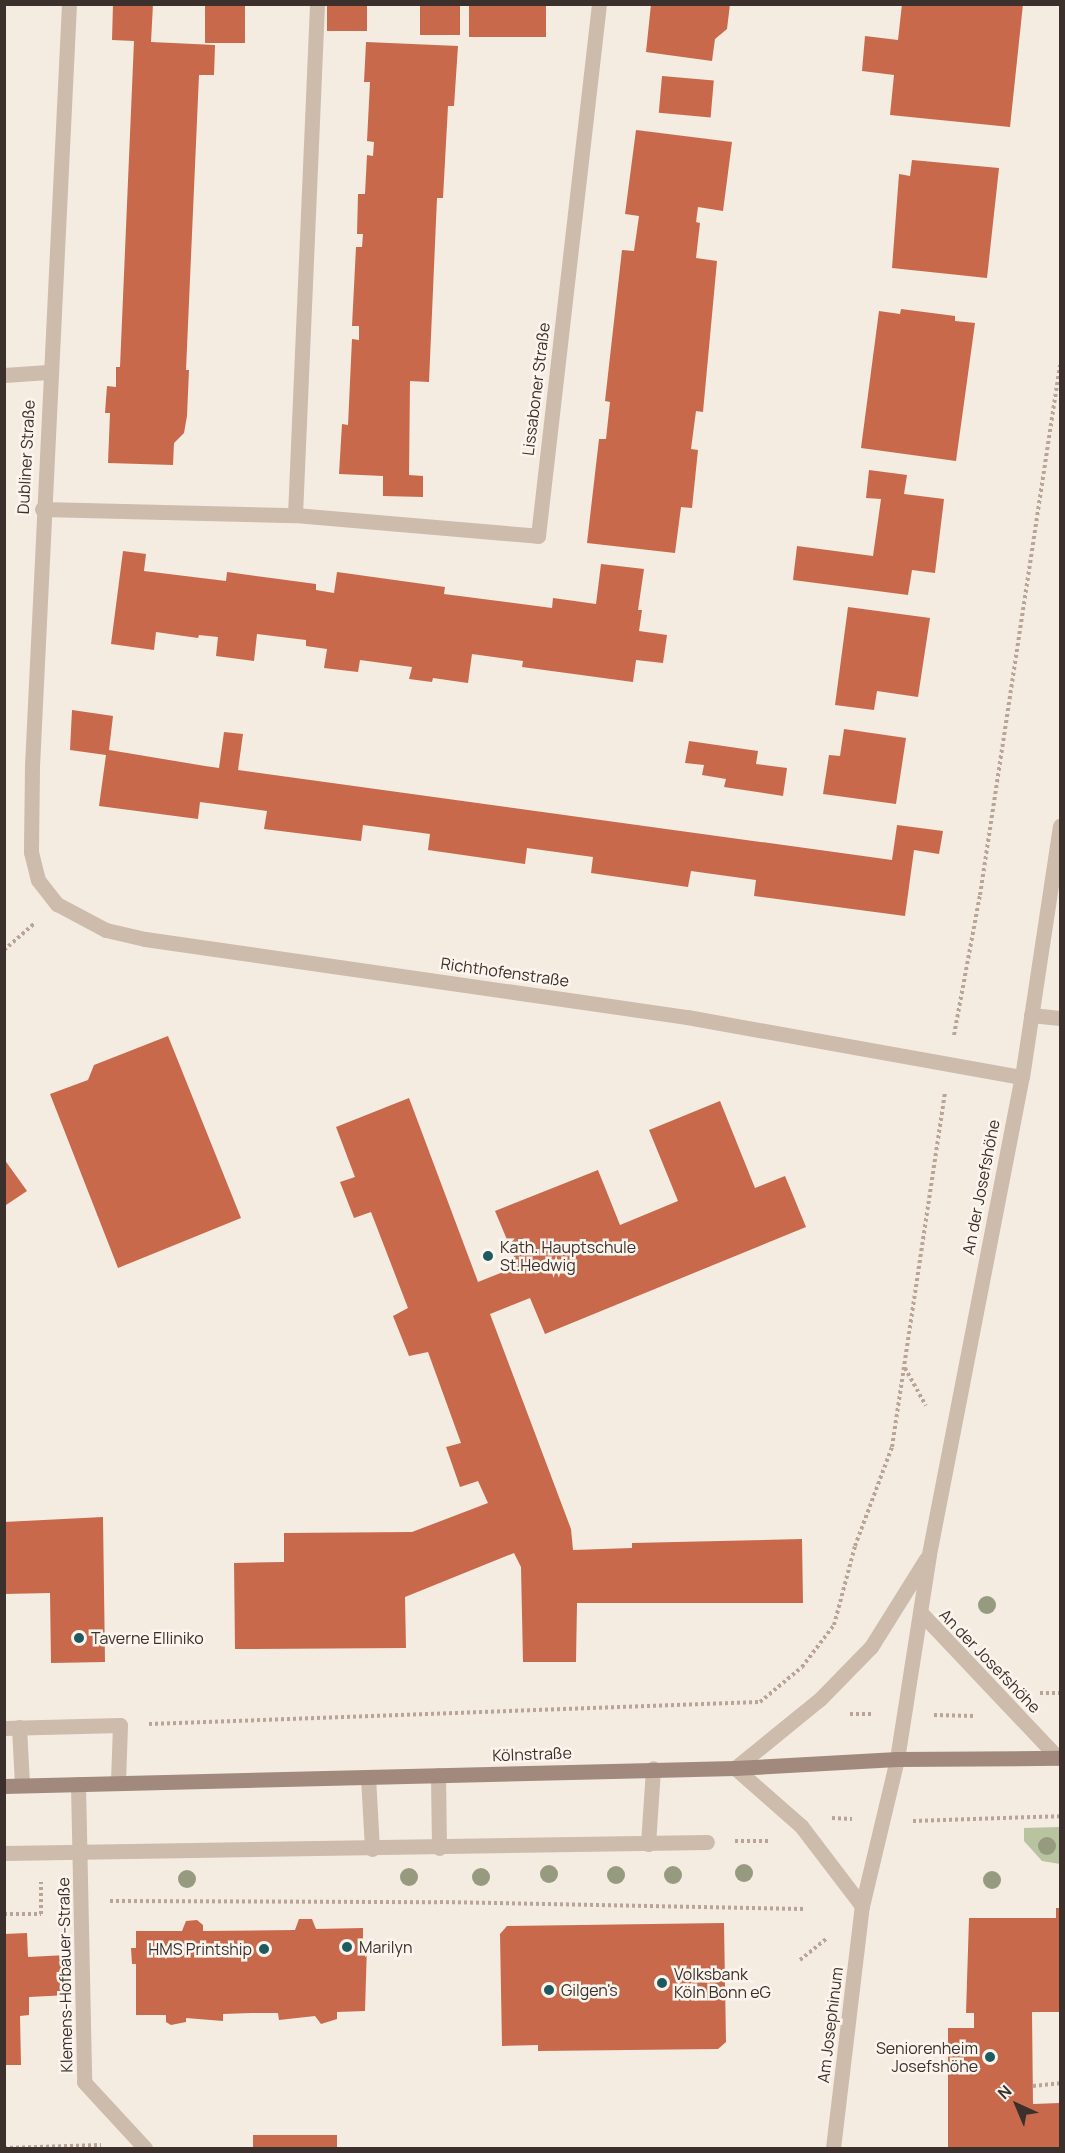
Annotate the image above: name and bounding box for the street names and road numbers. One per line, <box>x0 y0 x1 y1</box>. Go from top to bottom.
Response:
street label: Lissaboner Straße <box>518 321 554 457</box>
street label: Dubliner Straße <box>13 399 39 515</box>
street label: Richthofenstraße <box>439 953 571 991</box>
street label: An der Josefshöhe <box>958 1118 1004 1256</box>
street label: An der Josefshöhe <box>935 1605 1045 1717</box>
street label: Kölnstraße <box>492 1743 572 1765</box>
street label: Klemens-Hofbauer-Straße <box>54 1877 76 2073</box>
street label: Am Josephinum <box>813 1966 847 2084</box>

